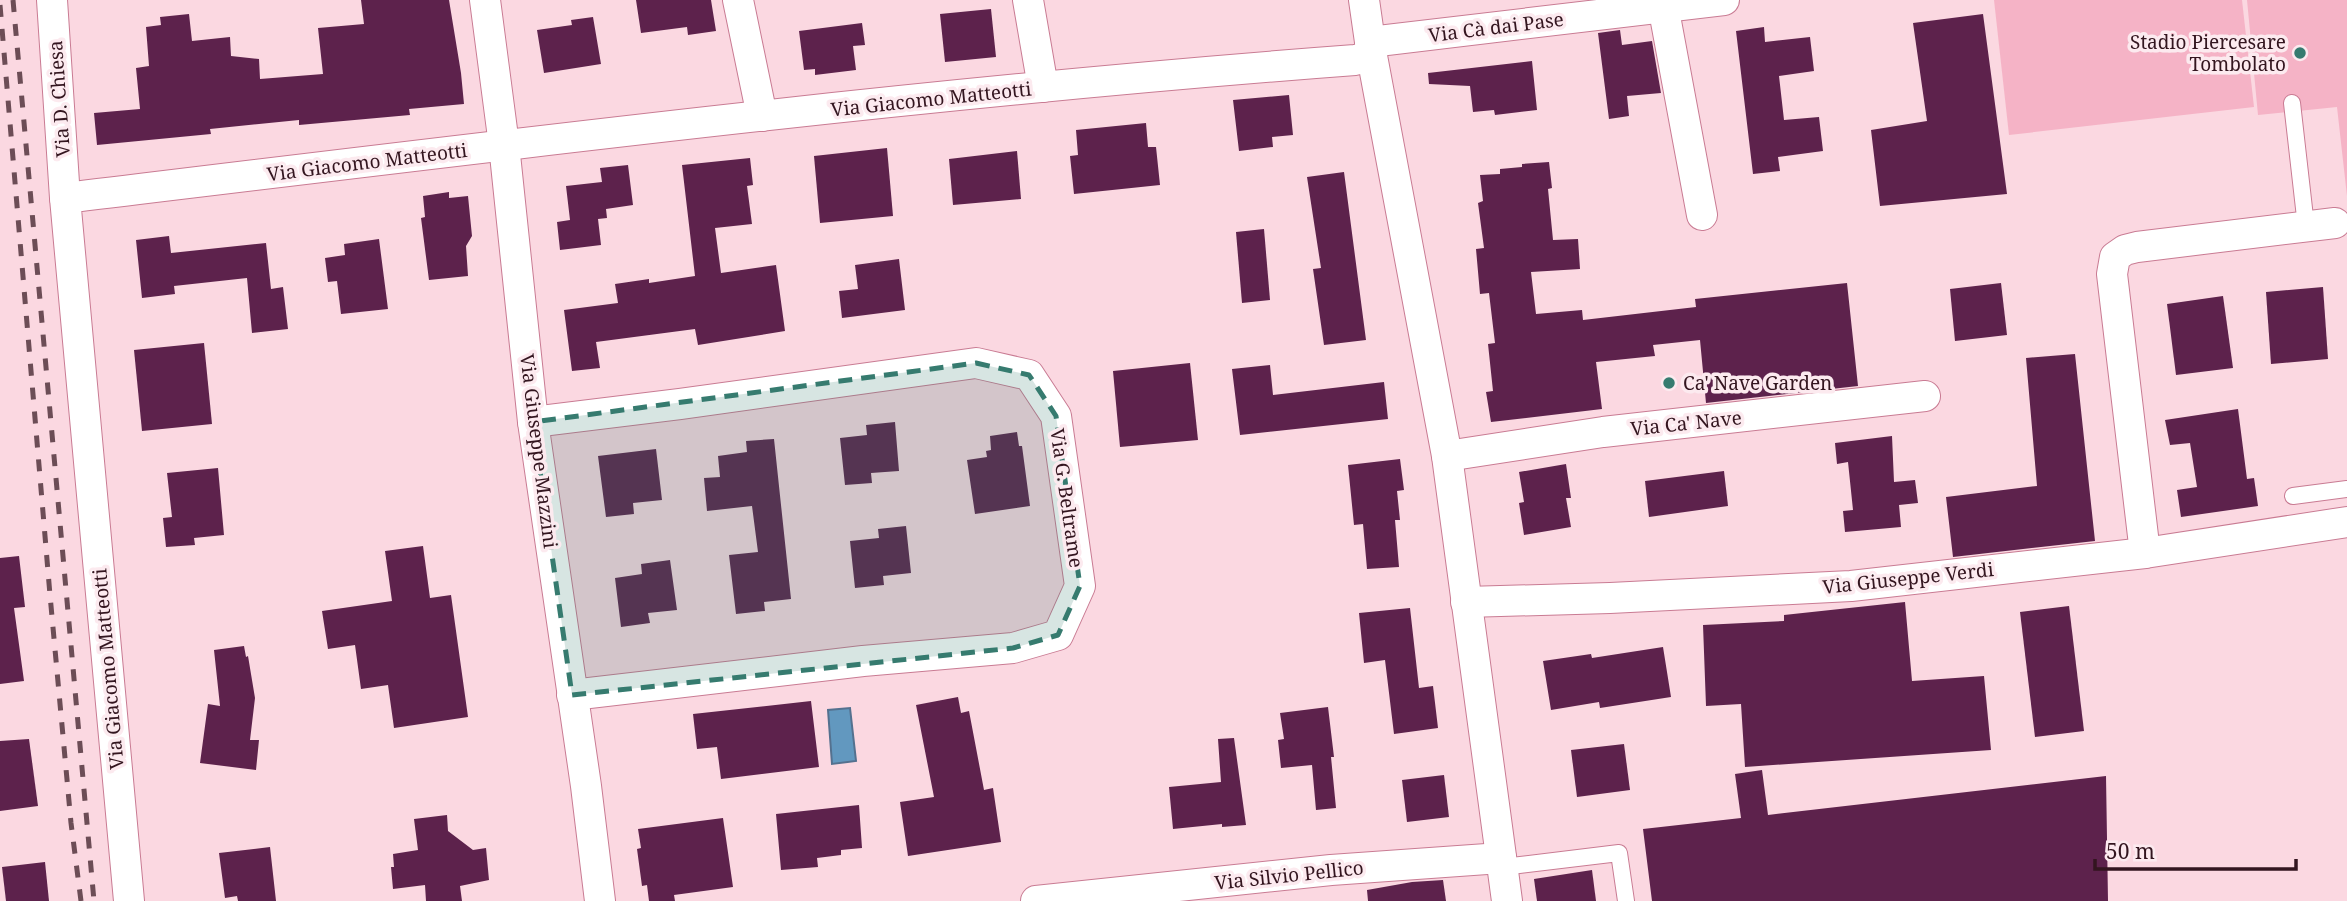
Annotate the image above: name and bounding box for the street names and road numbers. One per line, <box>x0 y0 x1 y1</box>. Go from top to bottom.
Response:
street label: Via Cà dai Pase <box>1427 6 1565 48</box>
street label: Via D. Chiesa <box>42 40 76 158</box>
street label: Via Giacomo Matteotti <box>829 76 1033 122</box>
street label: Via Giacomo Matteotti <box>265 137 469 187</box>
street label: Via Giuseppe Mazzini <box>514 352 564 550</box>
street label: Via Ca' Nave <box>1629 404 1743 442</box>
street label: Via G. Beltrame <box>1044 427 1090 569</box>
street label: Via Giuseppe Verdi <box>1821 556 1995 600</box>
street label: Via Giacomo Matteotti <box>86 567 130 771</box>
street label: Via Silvio Pellico <box>1213 854 1365 896</box>

